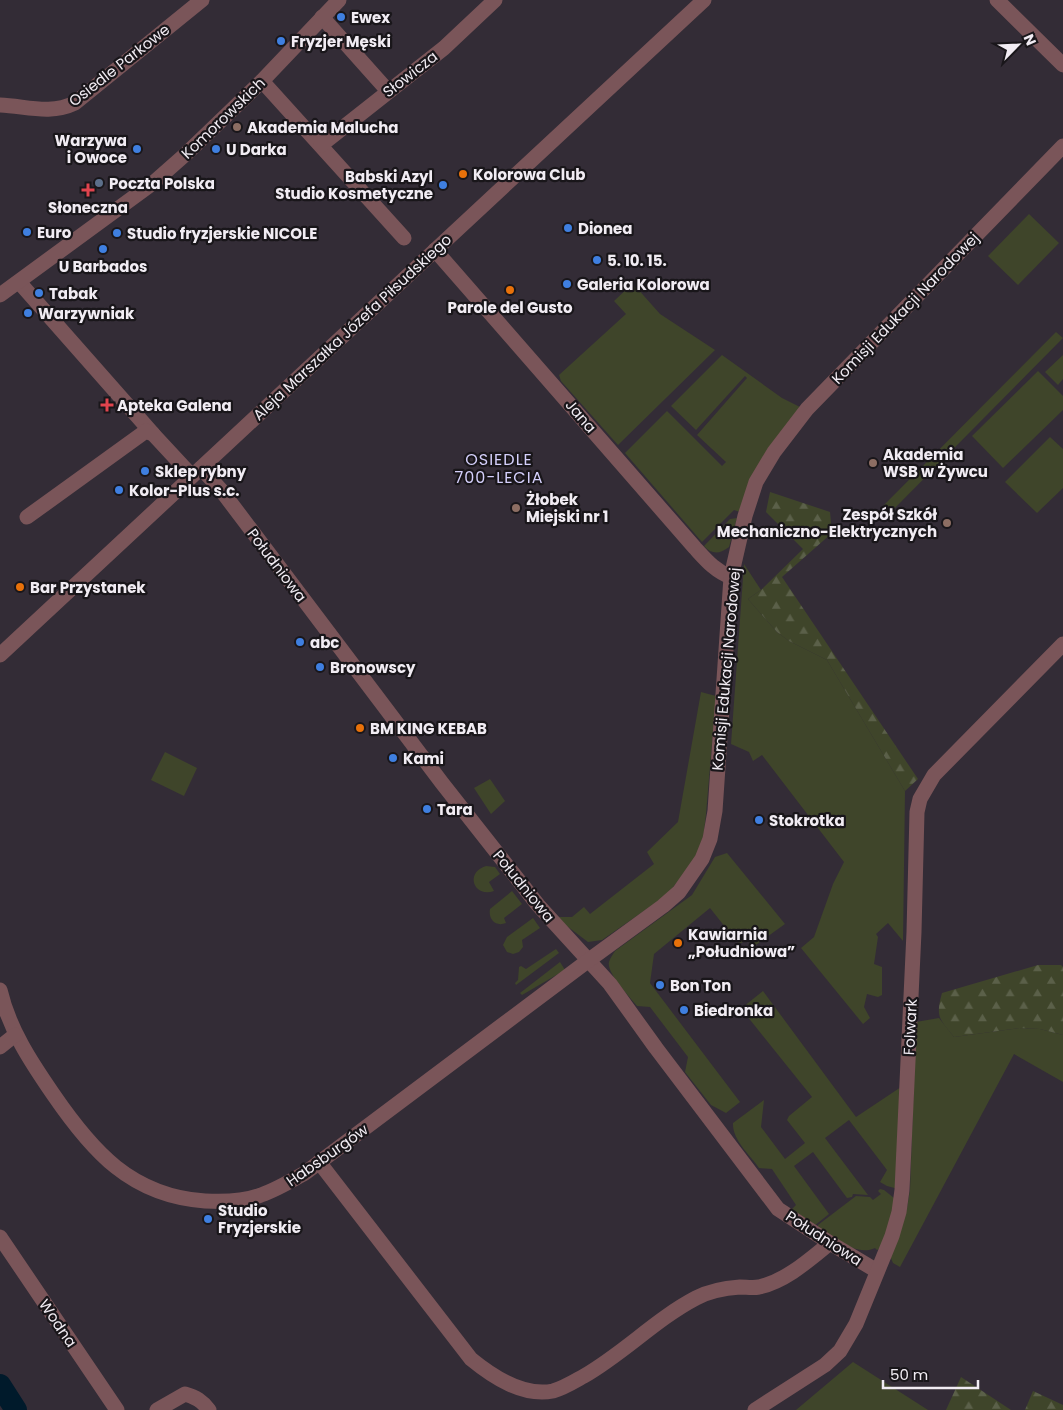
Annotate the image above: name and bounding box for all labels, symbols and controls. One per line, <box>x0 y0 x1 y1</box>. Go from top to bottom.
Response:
place label: Ewex <box>351 7 390 28</box>
marker: Ewex <box>335 11 347 23</box>
street label: Osiedle Parkowe <box>64 19 174 111</box>
north arrow <box>993 20 1043 70</box>
place label: Fryzjer Męski <box>291 31 391 52</box>
text: N <box>1019 31 1041 49</box>
marker: Fryzjer Męski <box>275 35 287 47</box>
street label: Słowicza <box>378 46 442 102</box>
street label: Komorowskich <box>176 73 270 163</box>
place label: Akademia Malucha <box>247 117 398 138</box>
marker: Akademia Malucha <box>231 121 243 133</box>
place label: Warzywa i Owoce <box>55 130 127 168</box>
place label: U Darka <box>226 139 287 160</box>
marker: Warzywa i Owoce <box>131 143 143 155</box>
marker: U Darka <box>210 143 222 155</box>
place label: Kolorowa Club <box>473 164 585 185</box>
place label: Babski Azyl Studio Kosmetyczne <box>275 166 433 204</box>
marker: Kolorowa Club <box>457 168 469 180</box>
place label: Poczta Polska <box>109 173 215 194</box>
marker: Poczta Polska <box>93 177 105 189</box>
marker: Babski Azyl Studio Kosmetyczne <box>437 179 449 191</box>
marker: Słoneczna <box>82 184 94 196</box>
place label: Słoneczna <box>48 197 128 218</box>
place label: Dionea <box>578 218 632 239</box>
place label: Euro <box>37 222 72 243</box>
marker: Dionea <box>562 222 574 234</box>
place label: Studio fryzjerskie NICOLE <box>127 223 317 244</box>
marker: Euro <box>21 226 33 238</box>
marker: Studio fryzjerskie NICOLE <box>111 227 123 239</box>
street label: Komisji Edukacji Narodowej <box>827 227 983 389</box>
street label: Aleja Marszałka Józefa Piłsudskiego <box>248 229 456 425</box>
marker: U Barbados <box>97 243 109 255</box>
place label: 5. 10. 15. <box>607 250 667 271</box>
marker: 5. 10. 15. <box>591 254 603 266</box>
place label: U Barbados <box>59 256 147 277</box>
place label: Galeria Kolorowa <box>577 274 710 295</box>
marker: Galeria Kolorowa <box>561 278 573 290</box>
place label: Tabak <box>49 283 98 304</box>
marker: Parole del Gusto <box>504 284 516 296</box>
marker: Tabak <box>33 287 45 299</box>
place label: Parole del Gusto <box>448 297 573 318</box>
place label: Warzywniak <box>38 303 135 324</box>
marker: Warzywniak <box>22 307 34 319</box>
place label: Apteka Galena <box>117 395 232 416</box>
street label: Jana <box>561 395 601 437</box>
marker: Apteka Galena <box>101 399 113 411</box>
place label: Akademia WSB w Żywcu <box>883 444 988 482</box>
district label: OSIEDLE 700-LECIA <box>455 448 543 489</box>
marker: Akademia WSB w Żywcu <box>867 457 879 469</box>
place label: Sklep rybny <box>155 461 247 482</box>
marker: Sklep rybny <box>139 465 151 477</box>
place label: Kolor-Plus s.c. <box>129 480 239 501</box>
marker: Kolor-Plus s.c. <box>113 484 125 496</box>
place label: Żłobek Miejski nr 1 <box>526 489 608 527</box>
marker: Żłobek Miejski nr 1 <box>510 502 522 514</box>
place label: Zespół Szkół Mechaniczno-Elektrycznych <box>717 504 937 542</box>
marker: Zespół Szkół Mechaniczno-Elektrycznych <box>941 517 953 529</box>
street label: Południowa <box>242 524 312 606</box>
street label: Komisji Edukacji Narodowej <box>707 567 745 771</box>
place label: Bar Przystanek <box>30 577 146 598</box>
marker: Bar Przystanek <box>14 581 26 593</box>
place label: abc <box>310 632 339 653</box>
marker: abc <box>294 636 306 648</box>
place label: Bronowscy <box>330 657 416 678</box>
marker: Bronowscy <box>314 661 326 673</box>
place label: BM KING KEBAB <box>370 718 487 739</box>
marker: BM KING KEBAB <box>354 722 366 734</box>
place label: Kami <box>403 748 444 769</box>
marker: Kami <box>387 752 399 764</box>
place label: Tara <box>437 799 473 820</box>
marker: Tara <box>421 803 433 815</box>
place label: Stokrotka <box>769 810 845 831</box>
marker: Stokrotka <box>753 814 765 826</box>
street label: Południowa <box>488 846 560 926</box>
place label: Kawiarnia „Południowa” <box>688 924 795 962</box>
marker: Kawiarnia „Południowa” <box>672 937 684 949</box>
place label: Bon Ton <box>670 975 731 996</box>
marker: Bon Ton <box>654 979 666 991</box>
street label: Folwark <box>898 998 922 1056</box>
place label: Biedronka <box>694 1000 773 1021</box>
marker: Biedronka <box>678 1004 690 1016</box>
street label: Habsburgów <box>282 1119 373 1191</box>
place label: Studio Fryzjerskie <box>218 1200 301 1238</box>
street label: Południowa <box>782 1205 866 1271</box>
marker: Studio Fryzjerskie <box>202 1213 214 1225</box>
street label: Wodna <box>34 1295 82 1351</box>
scale bar <box>883 1358 978 1390</box>
text: 50 m <box>890 1364 928 1385</box>

